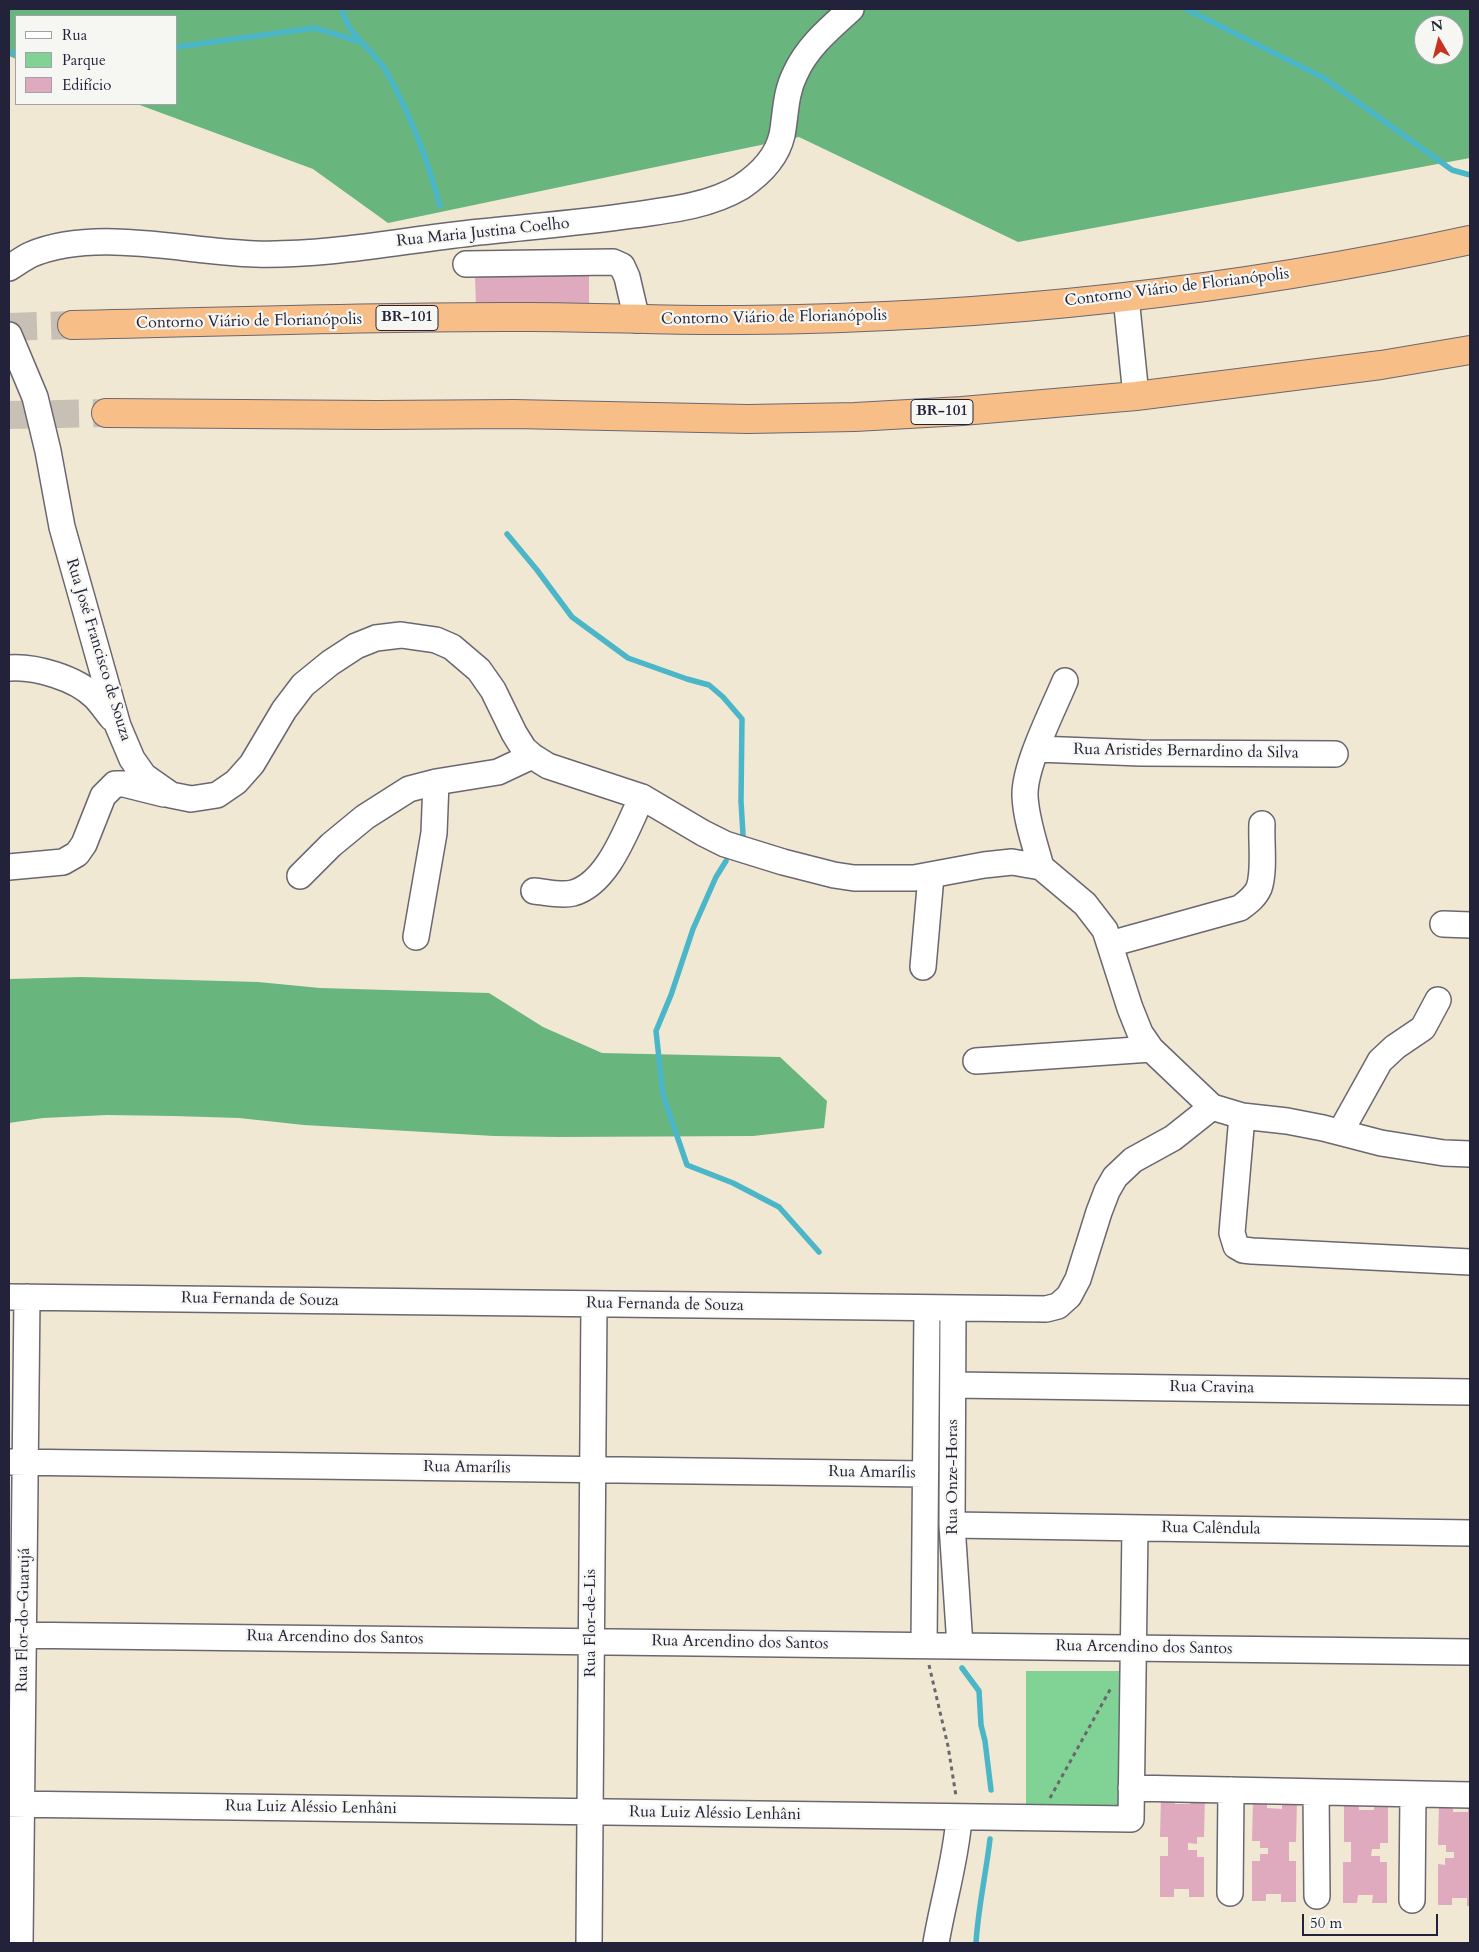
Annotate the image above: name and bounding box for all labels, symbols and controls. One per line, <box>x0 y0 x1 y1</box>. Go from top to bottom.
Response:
legend <box>15 15 178 105</box>
north arrow <box>1414 15 1464 65</box>
text: N <box>1430 15 1444 36</box>
text: Rua <box>62 25 87 45</box>
text: Parque <box>62 50 106 70</box>
text: Edifício <box>62 75 111 95</box>
street label: Rua Maria Justina Coelho <box>396 214 570 252</box>
street label: Contorno Viário de Florianópolis <box>1064 265 1290 311</box>
road number: BR-101 <box>376 306 438 330</box>
street label: Contorno Viário de Florianópolis <box>661 306 887 330</box>
street label: Contorno Viário de Florianópolis <box>136 310 362 334</box>
road number: BR-101 <box>911 400 973 424</box>
street label: Rua José Francisco de Souza <box>61 556 135 744</box>
street label: Rua Aristides Bernardino da Silva <box>1073 740 1299 764</box>
street label: Rua Fernanda de Souza <box>181 1289 339 1311</box>
street label: Rua Fernanda de Souza <box>586 1294 744 1316</box>
street label: Rua Cravina <box>1170 1378 1254 1398</box>
street label: Rua Onze-Horas <box>943 1419 963 1535</box>
street label: Rua Amarílis <box>423 1458 511 1478</box>
street label: Rua Amarílis <box>828 1463 916 1483</box>
street label: Rua Calêndula <box>1161 1519 1261 1539</box>
street label: Rua Flor-do-Guarujá <box>13 1548 35 1692</box>
street label: Rua Flor-de-Lis <box>581 1569 601 1677</box>
street label: Rua Arcendino dos Santos <box>246 1627 424 1649</box>
street label: Rua Arcendino dos Santos <box>651 1632 829 1654</box>
street label: Rua Arcendino dos Santos <box>1055 1637 1233 1659</box>
street label: Rua Luiz Aléssio Lenhâni <box>225 1797 397 1819</box>
street label: Rua Luiz Aléssio Lenhâni <box>629 1803 801 1825</box>
scale bar <box>1304 1904 1440 1936</box>
text: 50 m <box>1310 1913 1342 1933</box>

